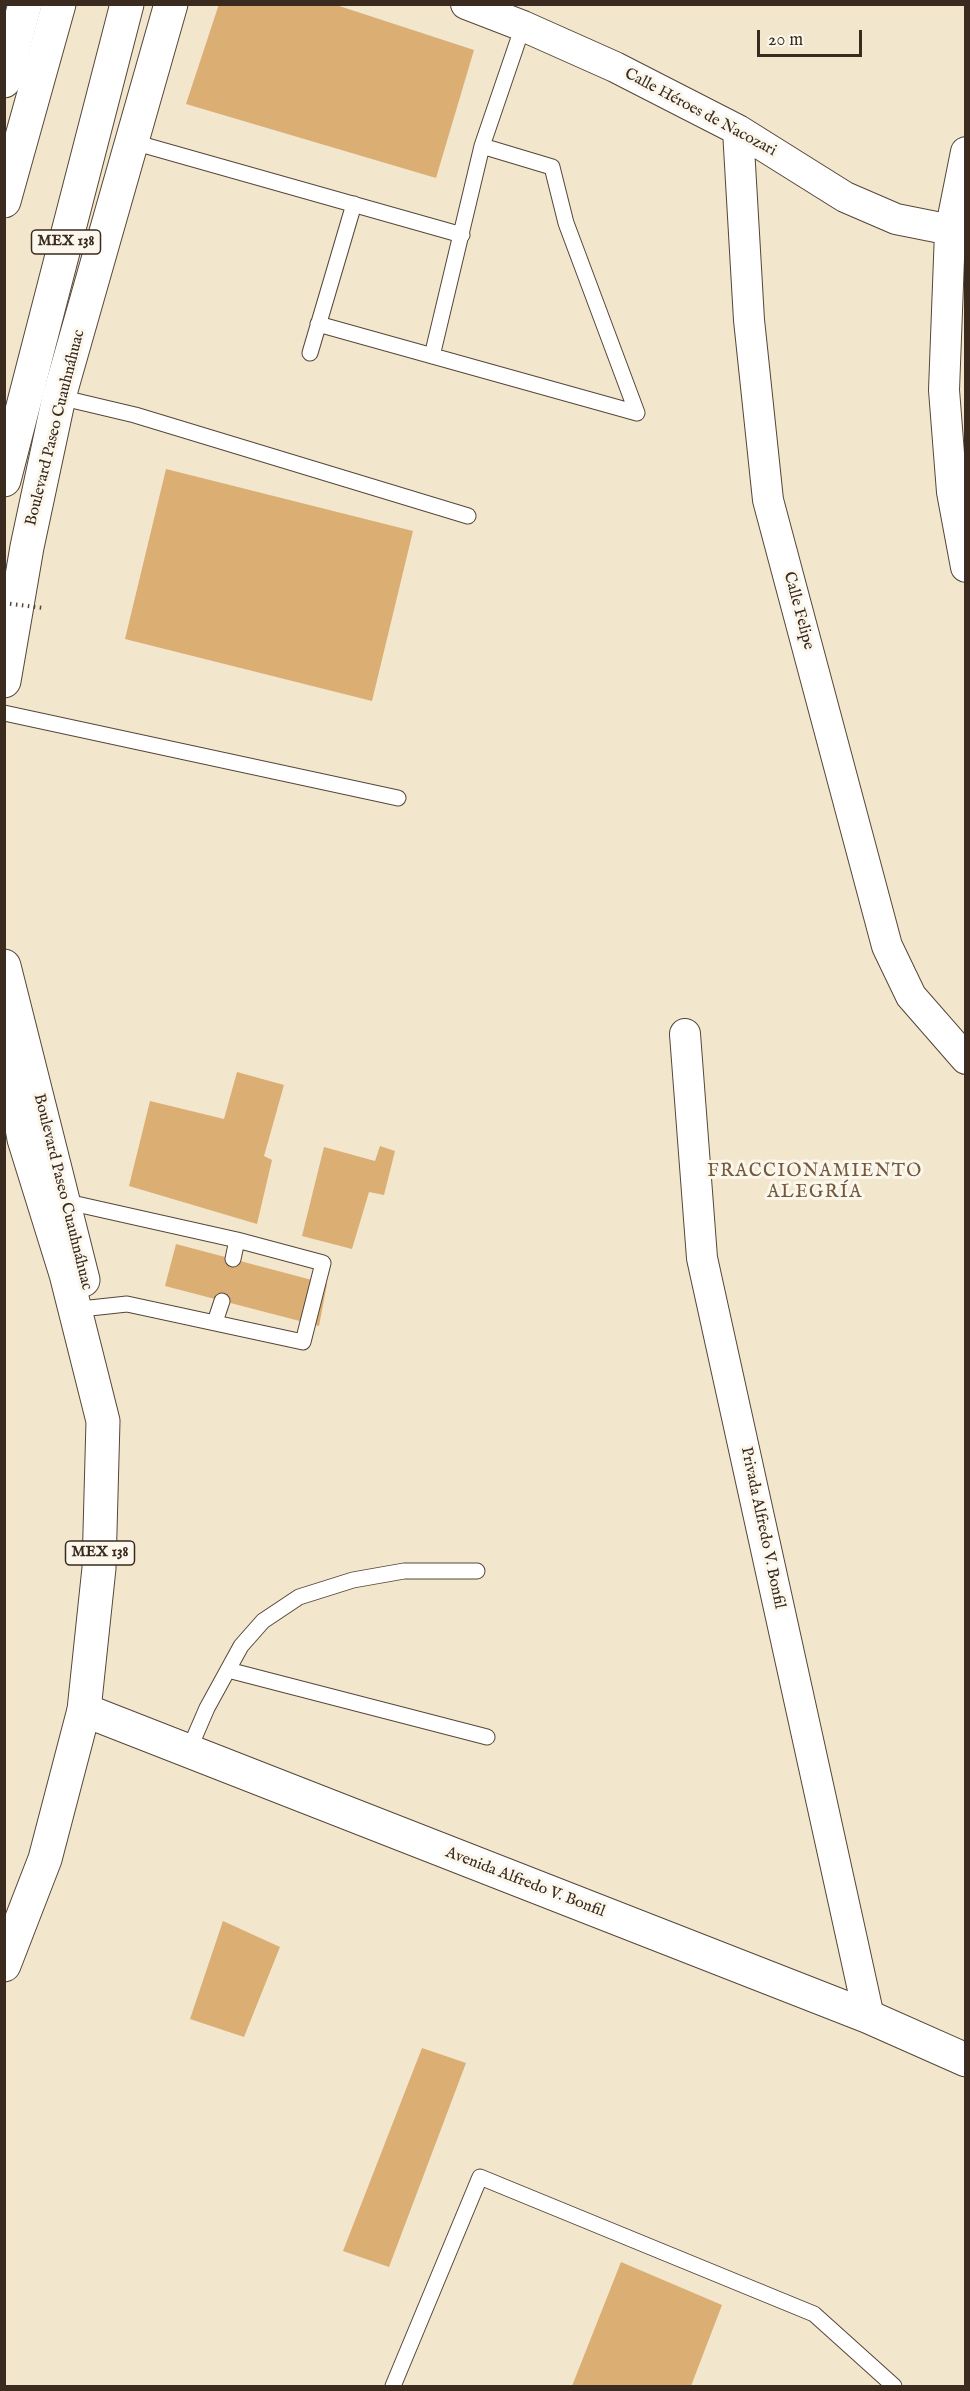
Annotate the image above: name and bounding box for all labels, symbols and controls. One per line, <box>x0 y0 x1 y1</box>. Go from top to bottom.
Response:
scale bar <box>760 18 865 56</box>
text: 20 m <box>768 29 803 52</box>
street label: Calle Héroes de Nacozari <box>621 65 779 161</box>
road number: MEX 138 <box>32 230 100 254</box>
street label: Boulevard Paseo Cuauhnáhuac <box>22 328 90 528</box>
street label: Calle Felipe <box>778 570 818 652</box>
street label: Boulevard Paseo Cuauhnáhuac <box>28 1092 96 1292</box>
district label: FRACCIONAMIENTO ALEGRÍA <box>707 1161 923 1204</box>
street label: Privada Alfredo V. Bonfil <box>735 1445 789 1611</box>
road number: MEX 138 <box>66 1541 134 1565</box>
street label: Avenida Alfredo V. Bonfil <box>443 1844 607 1922</box>

